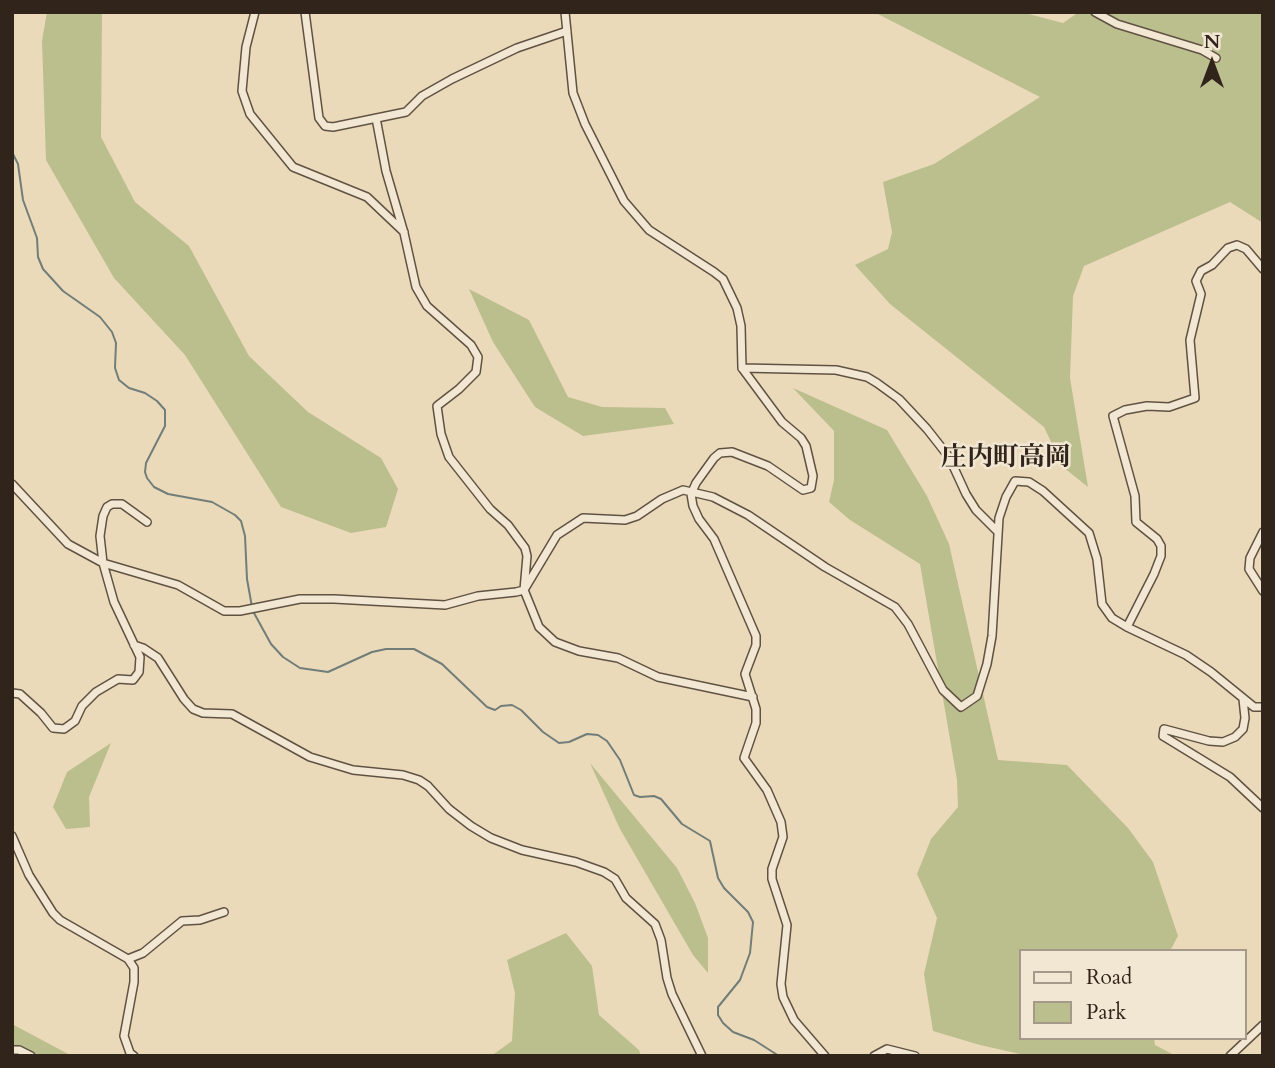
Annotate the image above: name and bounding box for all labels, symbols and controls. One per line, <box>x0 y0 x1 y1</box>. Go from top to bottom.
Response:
north arrow <box>1177 28 1247 98</box>
text: N <box>1204 29 1220 55</box>
district label: 庄内町高岡 <box>941 443 1071 475</box>
legend <box>1020 949 1247 1040</box>
text: Road <box>1086 963 1132 992</box>
text: Park <box>1086 998 1126 1027</box>

